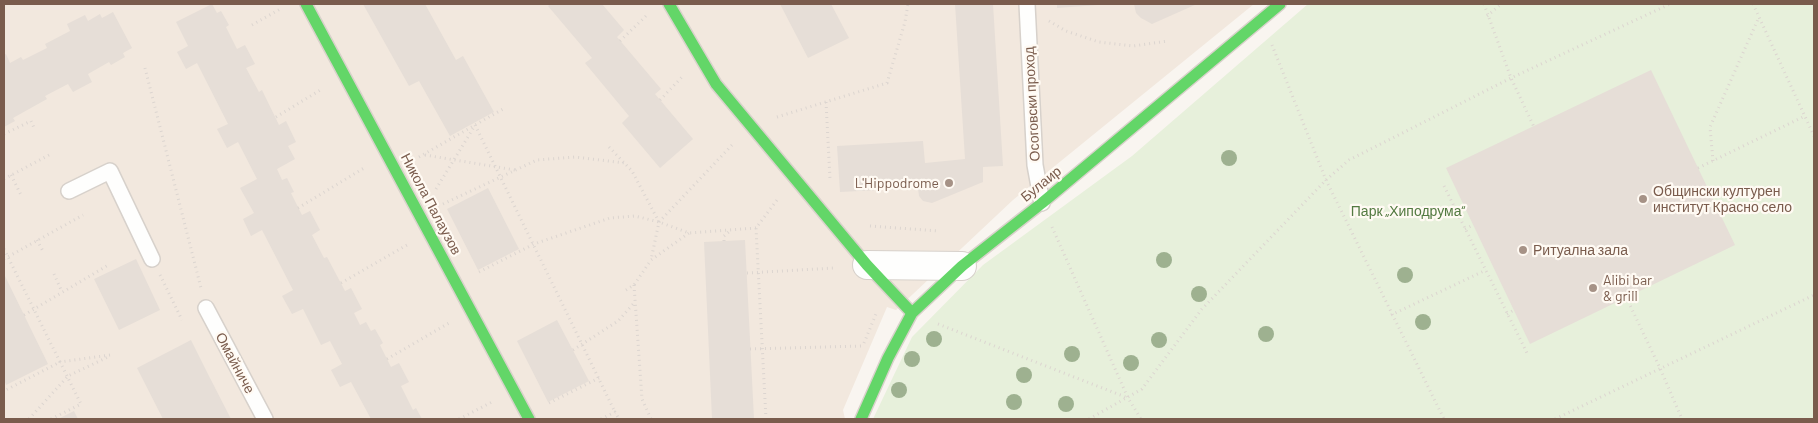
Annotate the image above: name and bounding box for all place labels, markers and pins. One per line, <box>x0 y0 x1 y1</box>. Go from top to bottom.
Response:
place label: L'Hippodrome <box>855 175 939 191</box>
marker: L'Hippodrome <box>943 177 955 189</box>
place label: Общински културен институт Красно село <box>1653 183 1792 216</box>
marker: Общински културен институт Красно село <box>1637 193 1649 205</box>
place label: Ритуална зала <box>1533 242 1628 258</box>
marker: Ритуална зала <box>1517 244 1529 256</box>
place label: Alibi bar & grill <box>1603 272 1652 304</box>
marker: Alibi bar & grill <box>1587 282 1599 294</box>

